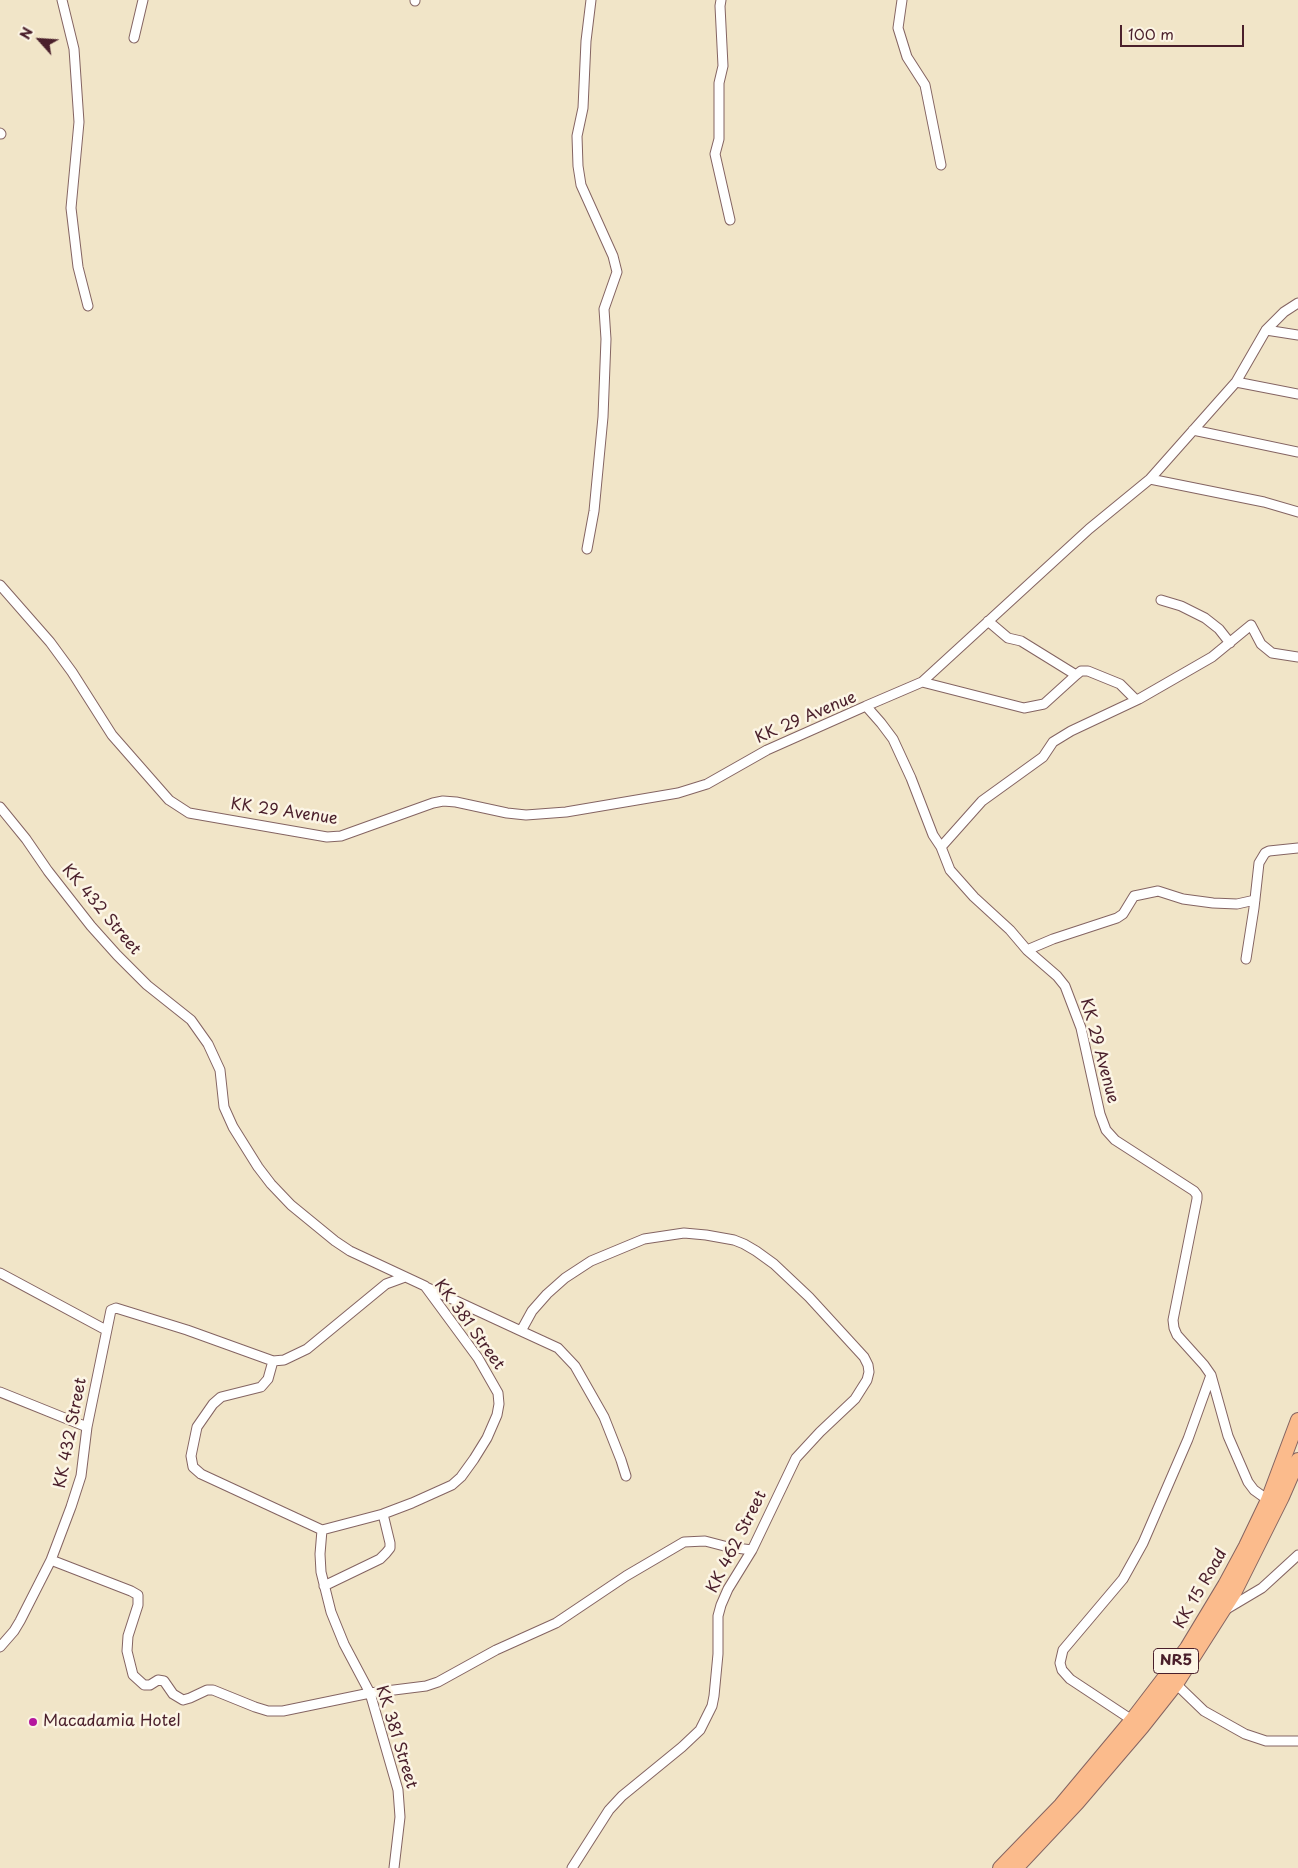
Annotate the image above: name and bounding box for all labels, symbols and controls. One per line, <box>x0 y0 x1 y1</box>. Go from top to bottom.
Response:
north arrow <box>15 15 65 65</box>
scale bar <box>1123 15 1247 47</box>
text: 100 m <box>1128 22 1174 45</box>
text: N <box>14 24 38 43</box>
street label: KK 29 Avenue <box>753 688 859 748</box>
street label: KK 29 Avenue <box>229 795 339 829</box>
street label: KK 432 Street <box>58 861 144 959</box>
street label: KK 29 Avenue <box>1076 996 1122 1106</box>
street label: KK 381 Street <box>430 1276 508 1374</box>
street label: KK 432 Street <box>51 1376 91 1490</box>
street label: KK 462 Street <box>703 1488 771 1596</box>
street label: KK 15 Road <box>1170 1546 1232 1632</box>
road number: NR5 <box>1154 1648 1198 1674</box>
street label: KK 381 Street <box>371 1683 421 1791</box>
place label: Macadamia Hotel <box>43 1712 181 1732</box>
marker: Macadamia Hotel <box>27 1716 39 1728</box>

